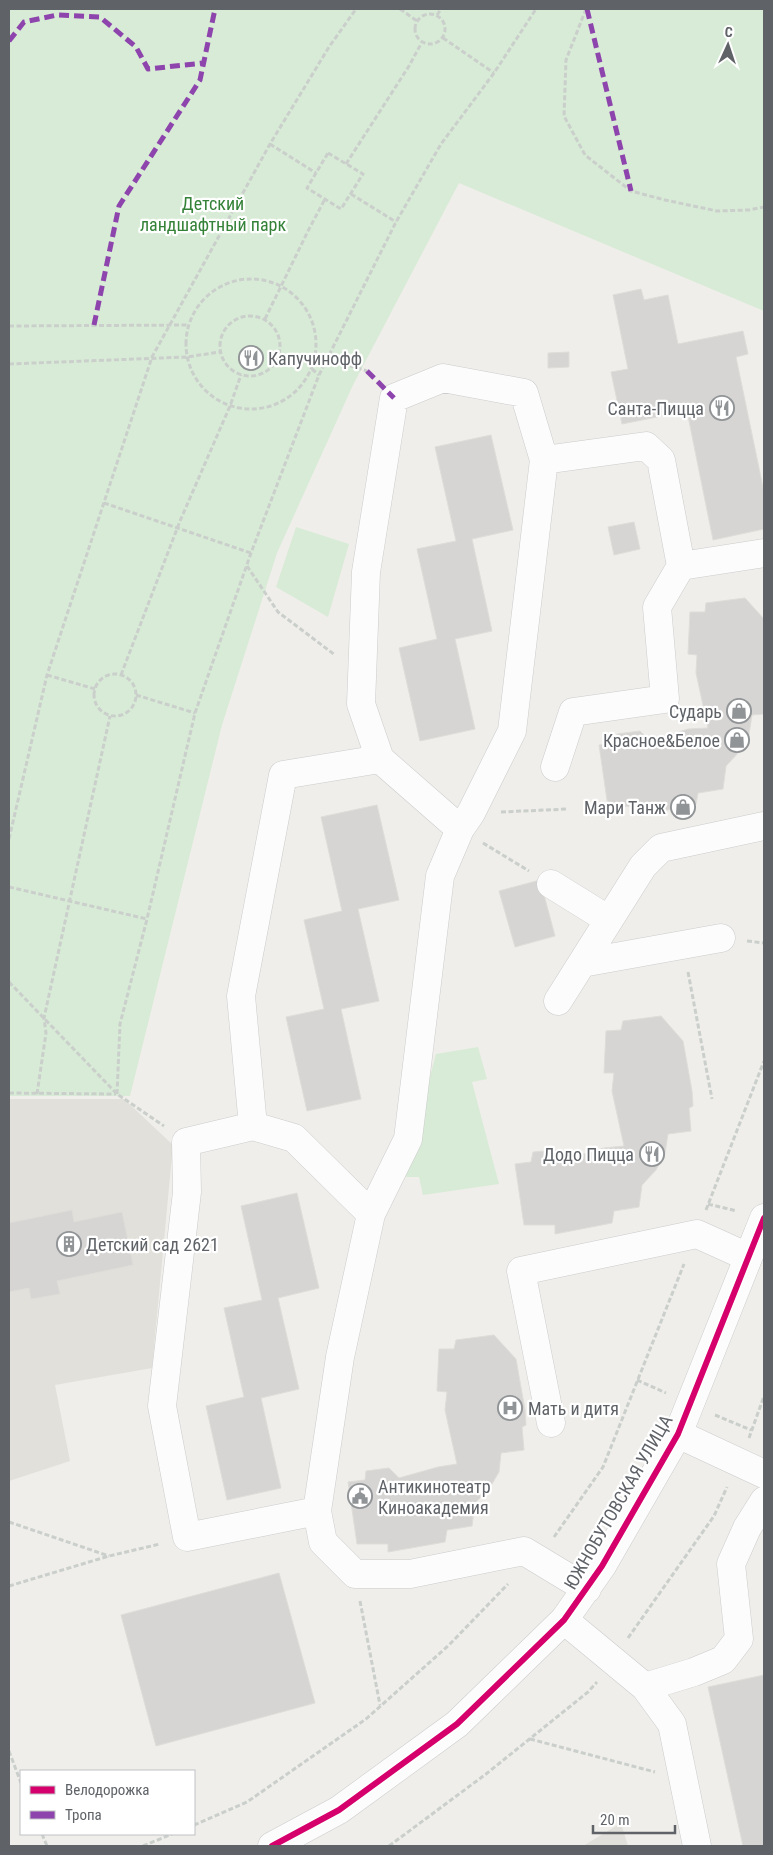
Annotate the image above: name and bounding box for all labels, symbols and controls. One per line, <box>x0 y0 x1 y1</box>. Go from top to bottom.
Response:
north arrow <box>703 20 753 70</box>
text: С <box>724 24 733 40</box>
park label: Детский ландшафтный парк <box>140 193 286 235</box>
restaurant icon: Капучинофф <box>238 345 264 371</box>
place label: Капучинофф <box>268 348 362 369</box>
restaurant icon: Санта-Пицца <box>709 395 735 421</box>
place label: Санта-Пицца <box>608 398 704 419</box>
shop icon: Сударь <box>726 698 752 724</box>
place label: Сударь <box>669 701 722 722</box>
shop icon: Красное&Белое <box>724 727 750 753</box>
place label: Красное&Белое <box>603 730 720 751</box>
shop icon: Мари Танж <box>670 794 696 820</box>
place label: Мари Танж <box>584 797 666 818</box>
restaurant icon: Додо Пицца <box>639 1141 665 1167</box>
place label: Додо Пицца <box>543 1144 634 1165</box>
building icon: Детский сад 2621 <box>56 1231 82 1257</box>
place label: Детский сад 2621 <box>86 1234 219 1255</box>
hospital icon: Мать и дитя <box>497 1395 523 1421</box>
place label: Мать и дитя <box>528 1398 619 1419</box>
street label: ЮЖНОБУТОВСКАЯ УЛИЦА <box>559 1411 677 1593</box>
place label: Антикинотеатр Киноакадемия <box>378 1476 491 1518</box>
public building icon: Антикинотеатр Киноакадемия <box>347 1483 373 1509</box>
legend <box>20 1770 195 1835</box>
text: Велодорожка <box>65 1781 150 1799</box>
scale bar <box>593 1802 676 1834</box>
text: Тропа <box>65 1806 102 1824</box>
text: 20 m <box>600 1811 630 1829</box>

